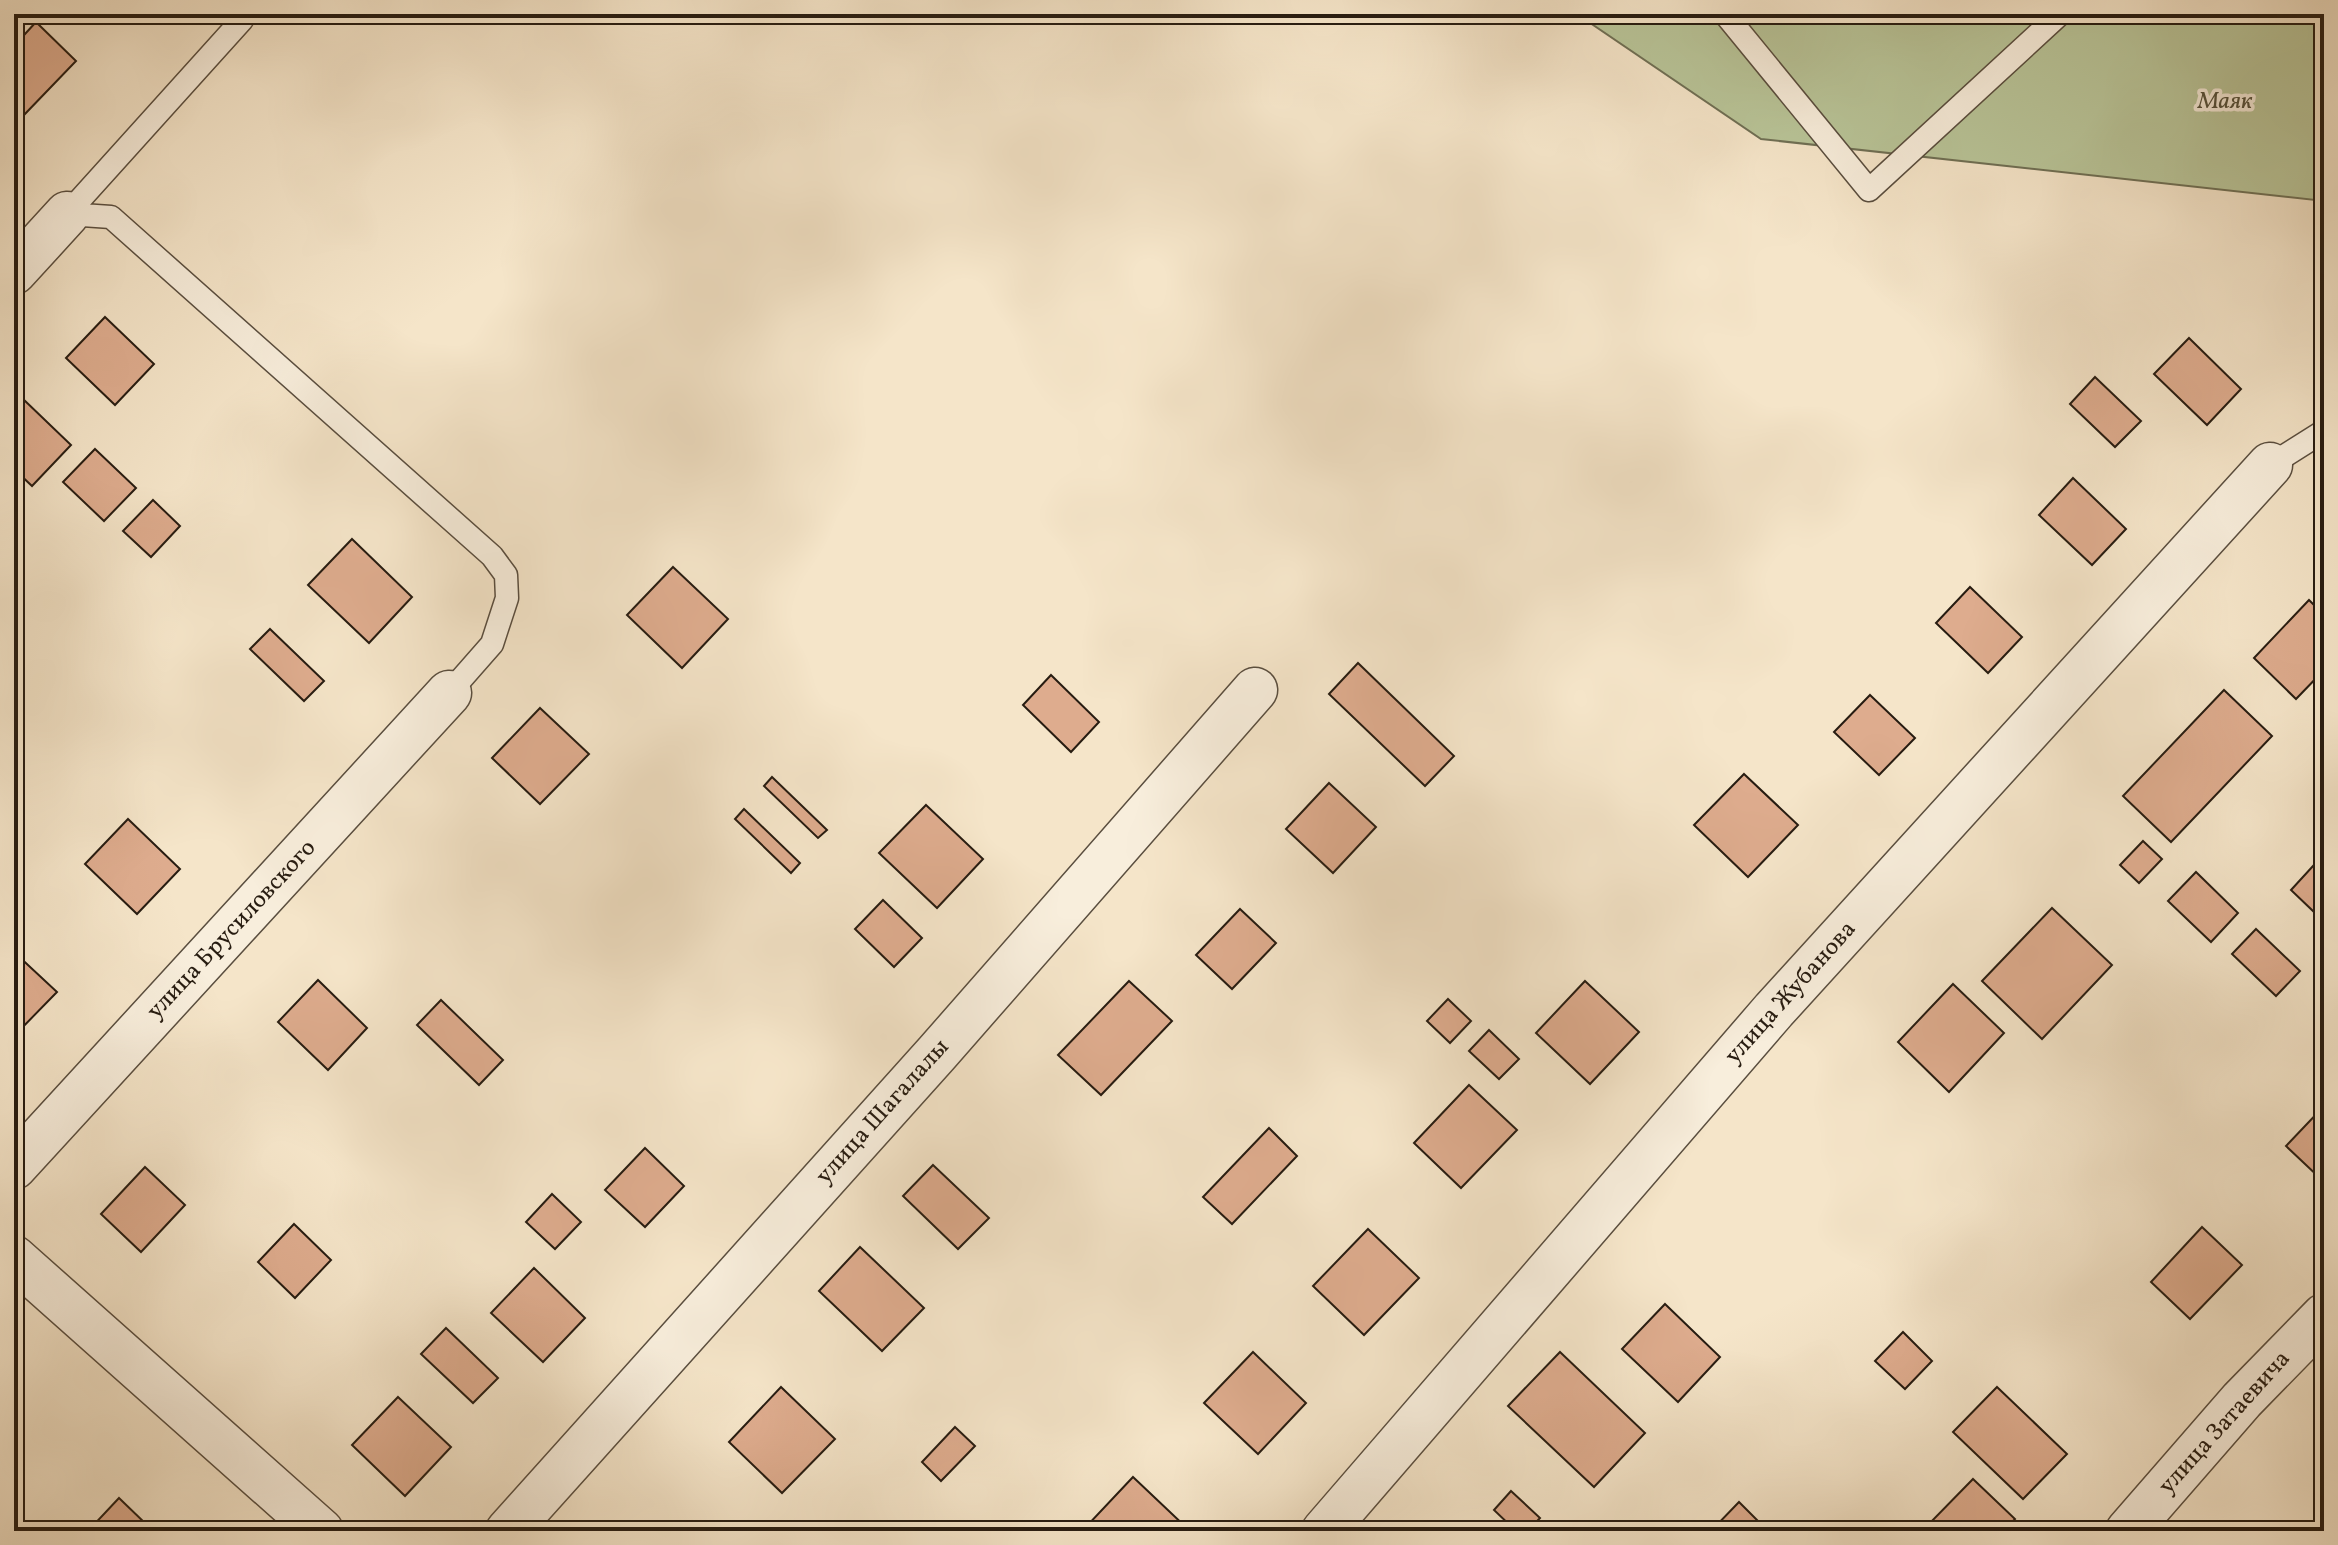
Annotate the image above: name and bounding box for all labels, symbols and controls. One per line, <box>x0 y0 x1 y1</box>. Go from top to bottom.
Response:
park label: Маяк <box>2197 85 2253 119</box>
street label: улица Брусиловского <box>139 832 325 1028</box>
street label: улица Жубанова <box>1717 914 1865 1072</box>
street label: улица Шагалалы <box>808 1032 958 1192</box>
street label: улица Затаевича <box>2151 1344 2299 1502</box>

